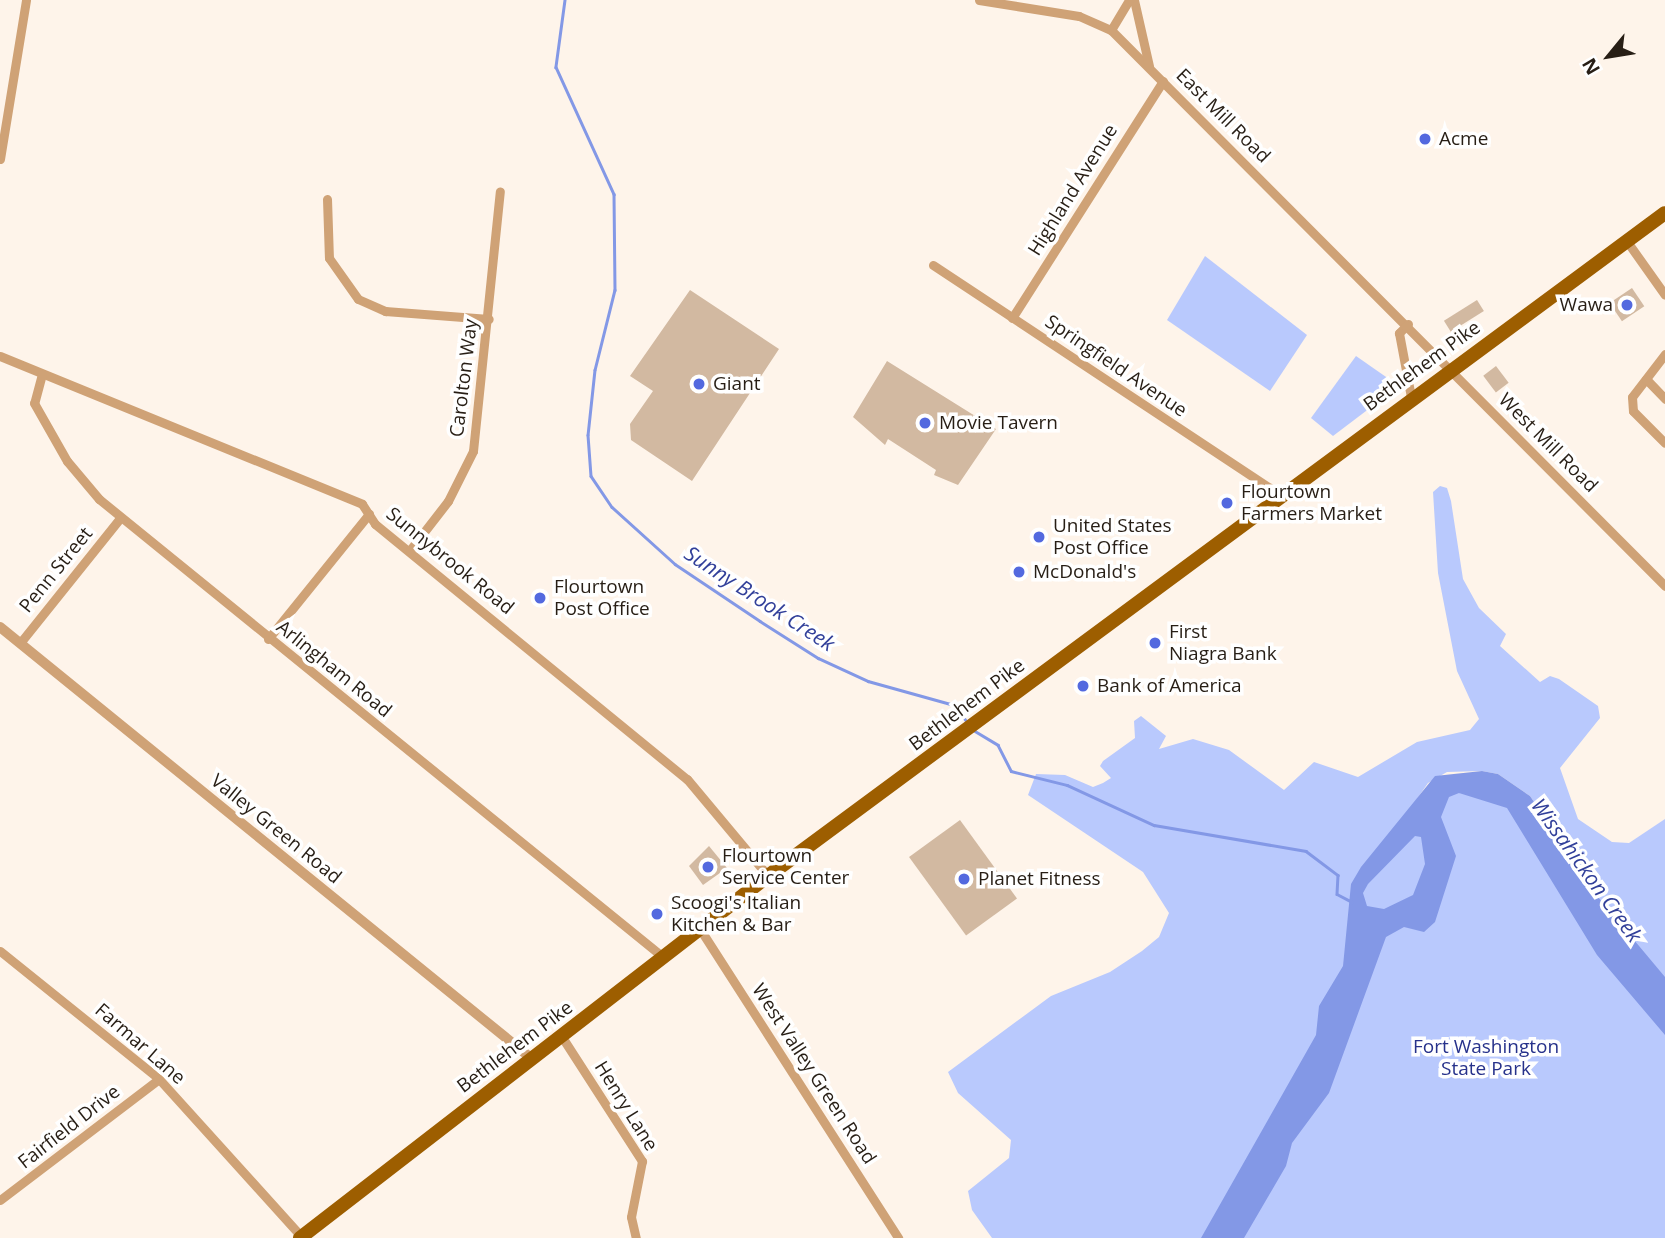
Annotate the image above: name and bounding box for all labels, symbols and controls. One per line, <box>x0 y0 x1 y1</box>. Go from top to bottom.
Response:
north arrow <box>1574 21 1644 91</box>
text: N <box>1576 53 1606 80</box>
street label: East Mill Road <box>1171 64 1275 168</box>
street label: Highland Avenue <box>1023 120 1123 260</box>
place label: Acme <box>1439 128 1488 150</box>
marker: Acme <box>1417 131 1433 147</box>
place label: Wawa <box>1560 294 1613 316</box>
marker: Wawa <box>1619 297 1635 313</box>
street label: Springfield Avenue <box>1041 310 1191 422</box>
street label: Bethlehem Pike <box>1359 316 1485 416</box>
street label: Carolton Way <box>445 318 483 438</box>
place label: Giant <box>713 373 761 395</box>
marker: Giant <box>691 376 707 392</box>
street label: West Mill Road <box>1494 389 1602 497</box>
place label: Movie Tavern <box>939 412 1058 434</box>
marker: Movie Tavern <box>917 415 933 431</box>
place label: Flourtown Farmers Market <box>1241 481 1382 525</box>
marker: Flourtown Farmers Market <box>1219 495 1235 511</box>
street label: Sunnybrook Road <box>382 503 518 619</box>
place label: United States Post Office <box>1053 515 1172 559</box>
street label: Penn Street <box>15 523 97 617</box>
marker: United States Post Office <box>1031 529 1047 545</box>
water label: Sunny Brook Creek <box>680 540 840 656</box>
place label: McDonald's <box>1033 561 1136 583</box>
marker: McDonald's <box>1011 564 1027 580</box>
place label: Flourtown Post Office <box>554 576 650 620</box>
marker: Flourtown Post Office <box>532 590 548 606</box>
street label: Arlingham Road <box>272 616 396 722</box>
place label: First Niagra Bank <box>1169 621 1277 665</box>
marker: First Niagra Bank <box>1147 635 1163 651</box>
street label: Bethlehem Pike <box>905 654 1029 756</box>
place label: Bank of America <box>1097 675 1242 697</box>
marker: Bank of America <box>1075 678 1091 694</box>
street label: Valley Green Road <box>206 769 346 889</box>
water label: Wissahickon Creek <box>1526 793 1648 947</box>
place label: Flourtown Service Center <box>722 845 849 889</box>
marker: Flourtown Service Center <box>700 859 716 875</box>
place label: Planet Fitness <box>978 868 1101 890</box>
marker: Planet Fitness <box>956 871 972 887</box>
place label: Scoogi's Italian Kitchen & Bar <box>671 892 801 936</box>
marker: Scoogi's Italian Kitchen & Bar <box>649 906 665 922</box>
street label: West Valley Green Road <box>747 980 881 1168</box>
street label: Bethlehem Pike <box>453 996 577 1098</box>
street label: Farmar Lane <box>90 999 190 1089</box>
park label: Fort Washington State Park <box>1413 1036 1559 1080</box>
street label: Henry Lane <box>589 1057 663 1155</box>
street label: Fairfield Drive <box>14 1080 124 1174</box>

